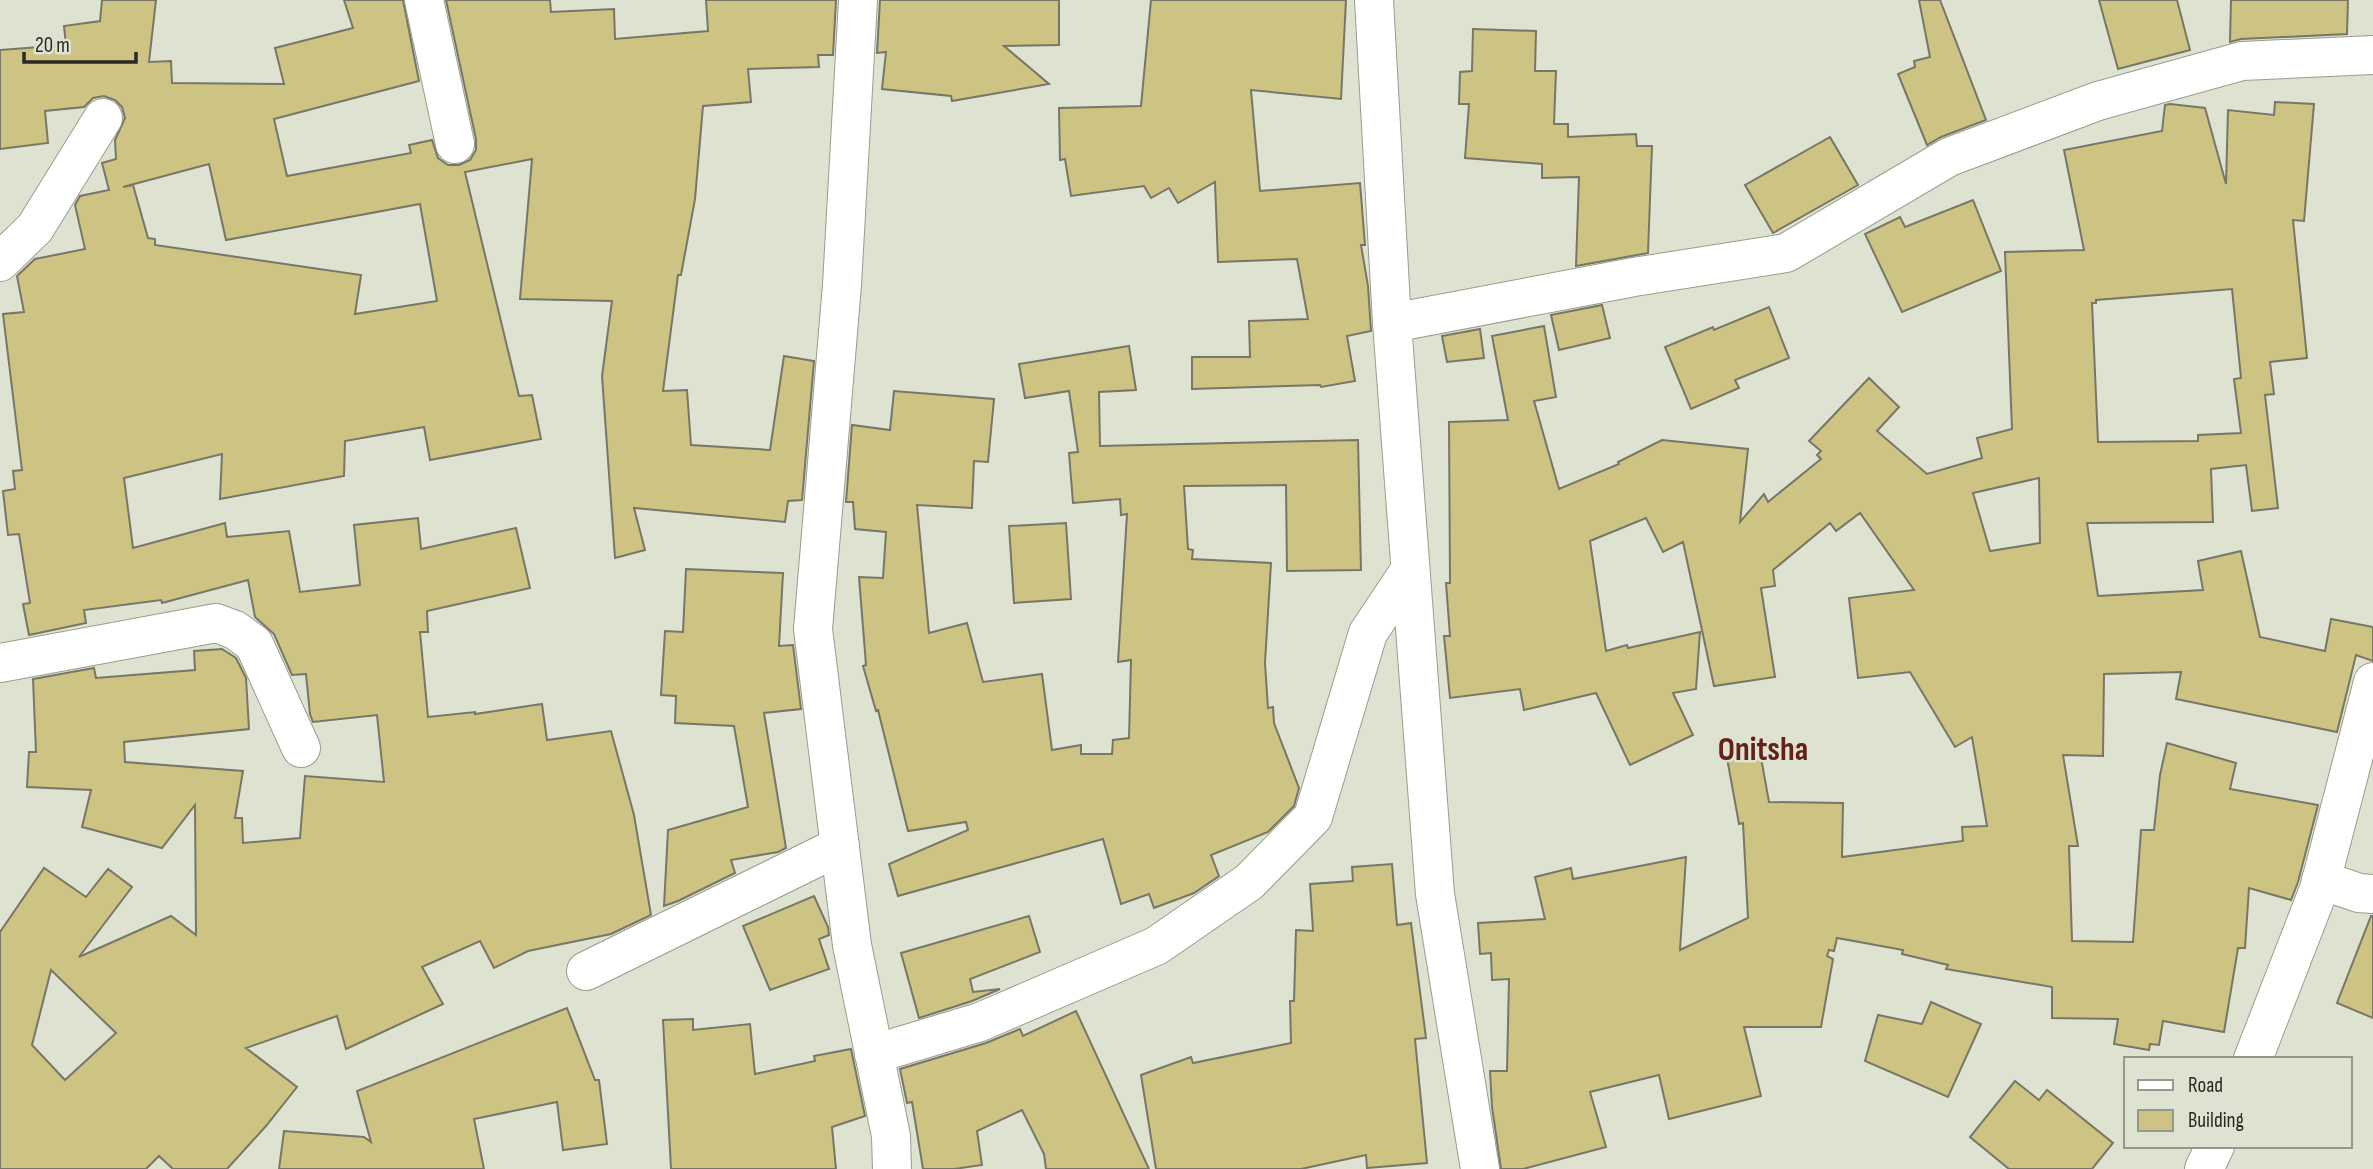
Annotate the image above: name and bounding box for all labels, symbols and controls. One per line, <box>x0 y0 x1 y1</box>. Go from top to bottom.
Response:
scale bar <box>24 21 136 65</box>
text: 20 m <box>35 33 70 58</box>
district label: Onitsha <box>1718 730 1808 770</box>
legend <box>2124 1057 2352 1148</box>
text: Road <box>2188 1073 2223 1098</box>
text: Building <box>2188 1108 2244 1133</box>

